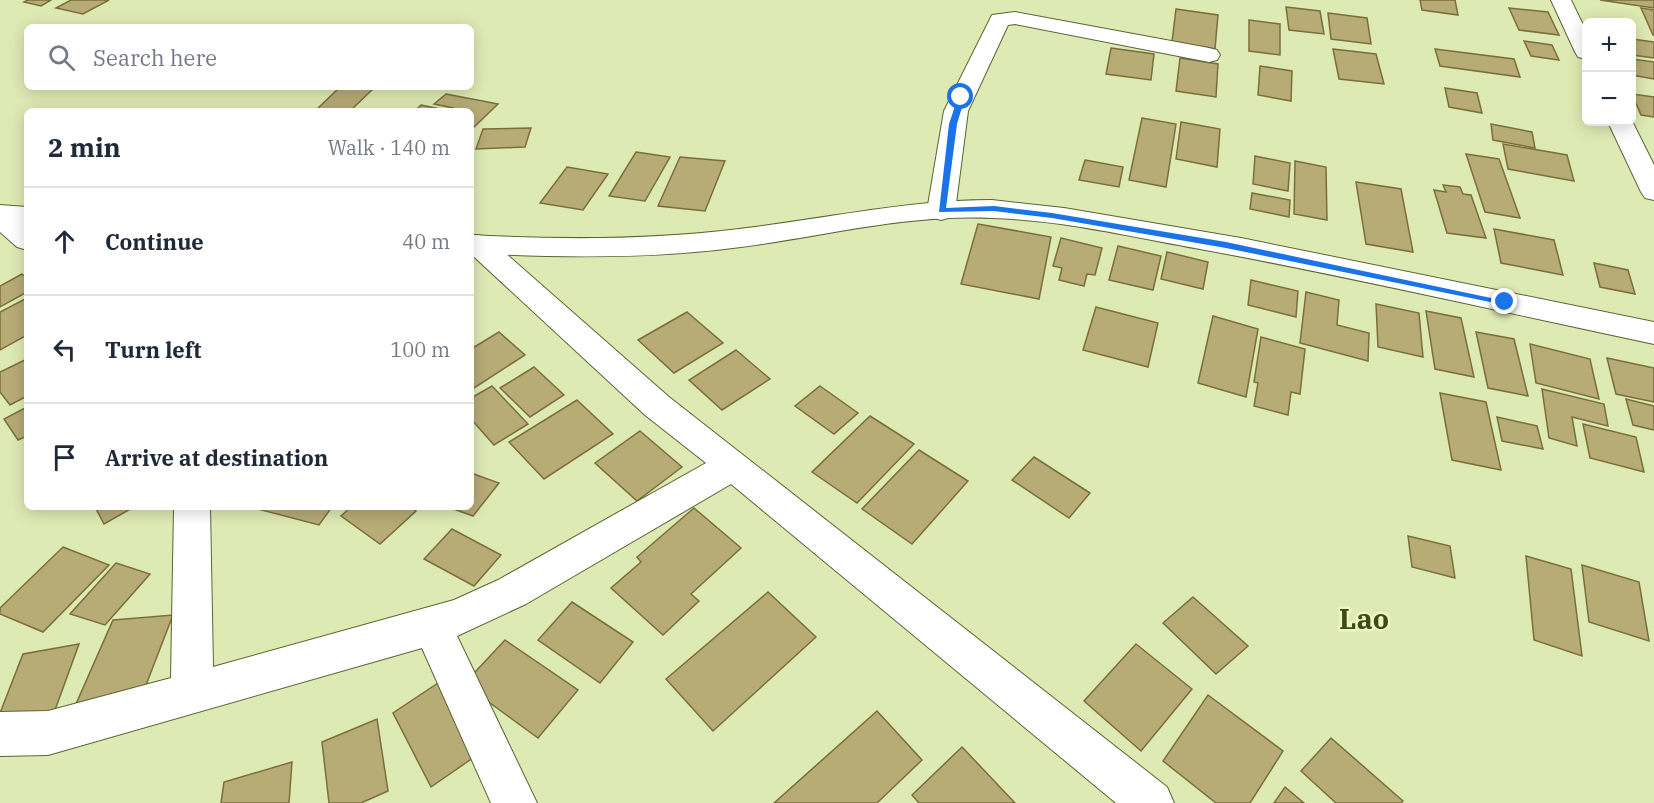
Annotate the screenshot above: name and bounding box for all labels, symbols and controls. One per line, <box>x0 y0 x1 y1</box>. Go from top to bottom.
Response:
map controls <box>1582 18 1636 126</box>
button: + <box>1582 18 1636 72</box>
search box <box>24 24 474 90</box>
icon: search <box>45 41 78 74</box>
text: Search here <box>93 43 217 72</box>
button: − <box>1582 72 1636 126</box>
route start <box>947 83 973 109</box>
text: 2 min <box>48 130 121 164</box>
text: Walk · 140 m <box>328 134 450 161</box>
icon: ahead <box>48 225 81 258</box>
text: Continue <box>105 227 204 256</box>
text: 40 m <box>402 228 450 255</box>
route end <box>1491 288 1517 314</box>
icon: left <box>48 333 81 366</box>
text: Turn left <box>105 335 201 364</box>
text: 100 m <box>390 336 450 363</box>
icon: arrive <box>48 441 81 474</box>
text: Arrive at destination <box>105 443 328 472</box>
district label: Lao <box>1339 600 1389 637</box>

